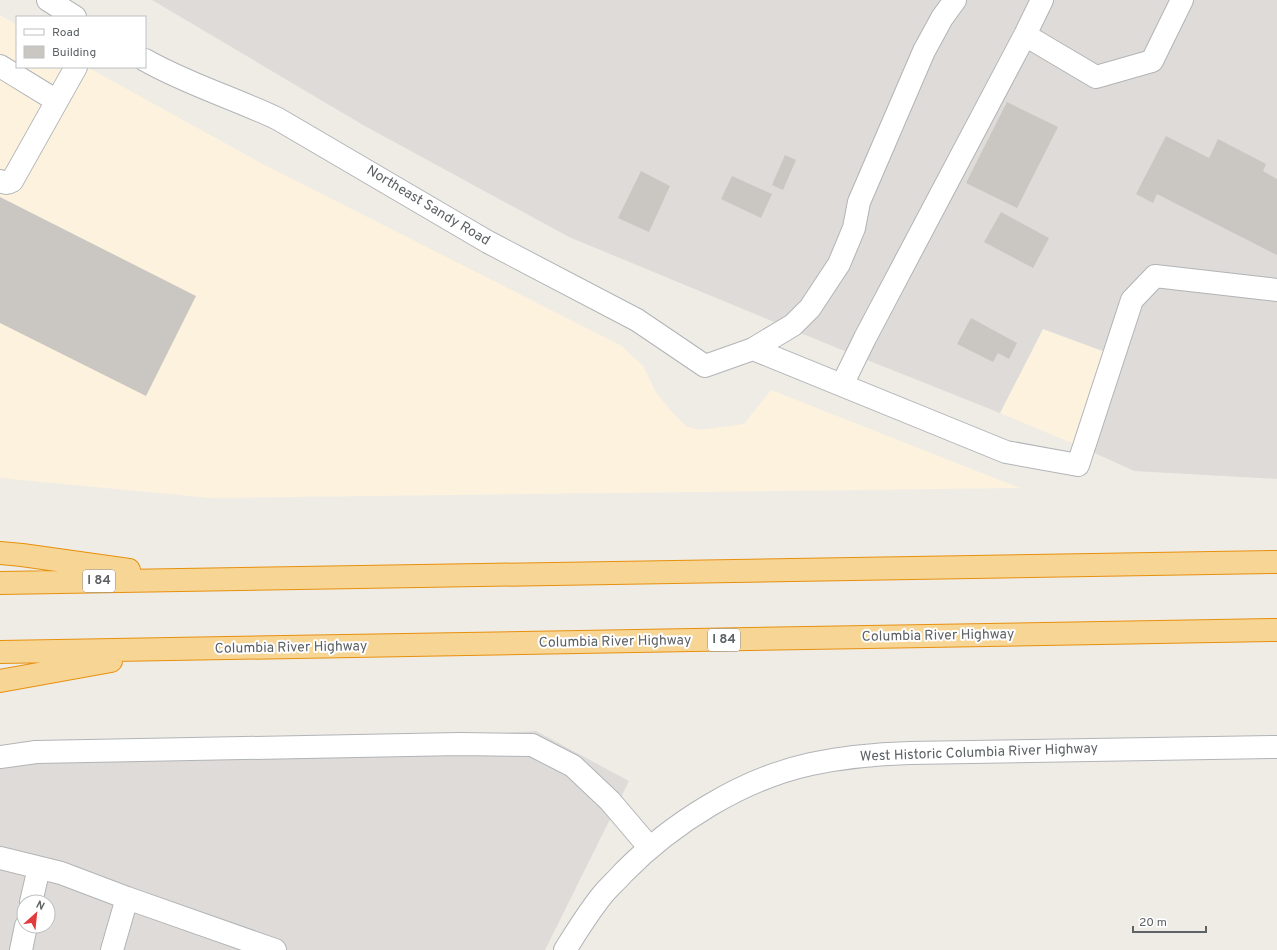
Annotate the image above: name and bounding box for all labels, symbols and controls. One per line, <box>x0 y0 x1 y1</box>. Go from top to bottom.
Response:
legend <box>16 16 146 68</box>
text: Road <box>52 25 80 41</box>
text: Building <box>52 45 96 61</box>
street label: Northeast Sandy Road <box>363 162 493 250</box>
road number: I 84 <box>83 570 115 592</box>
street label: Columbia River Highway <box>862 626 1014 646</box>
road number: I 84 <box>708 629 740 651</box>
street label: Columbia River Highway <box>539 632 691 652</box>
street label: Columbia River Highway <box>215 638 367 658</box>
street label: West Historic Columbia River Highway <box>860 740 1098 766</box>
north arrow <box>16 894 56 934</box>
text: N <box>33 898 47 914</box>
scale bar <box>1133 908 1206 934</box>
text: 20 m <box>1139 915 1167 931</box>

